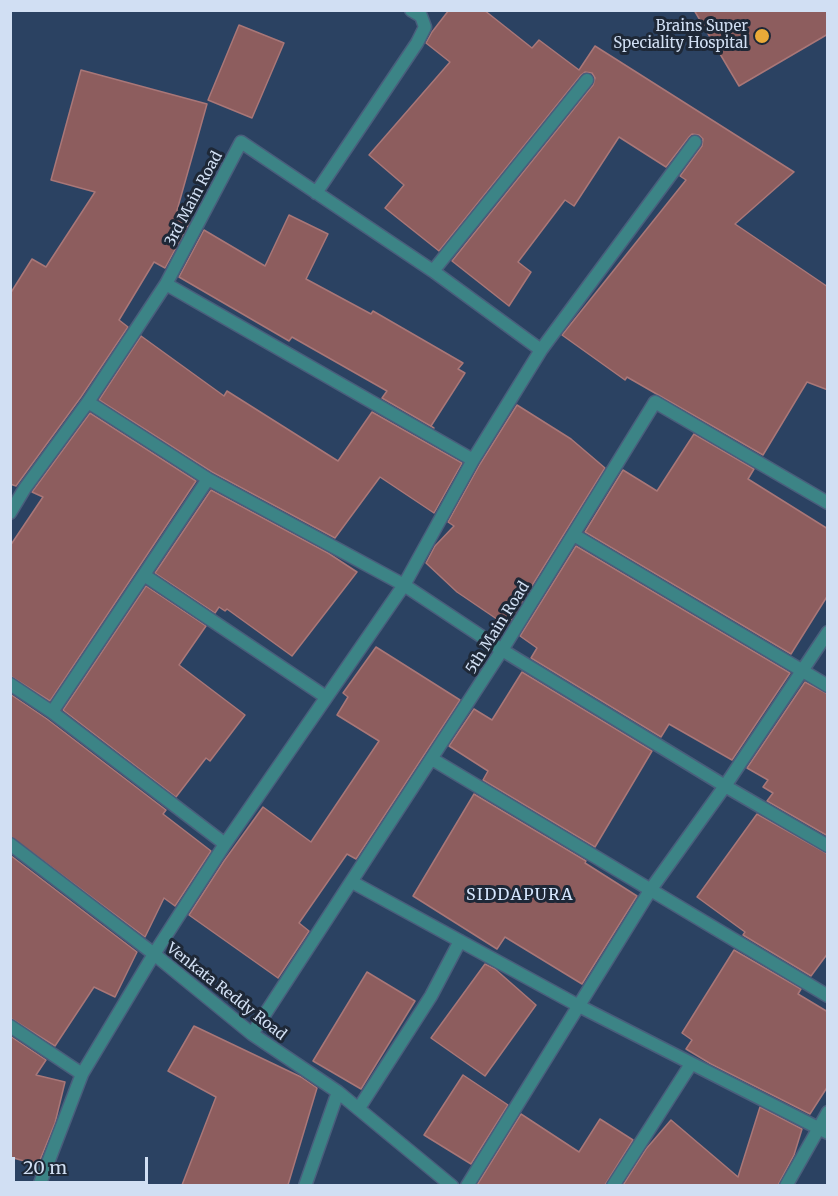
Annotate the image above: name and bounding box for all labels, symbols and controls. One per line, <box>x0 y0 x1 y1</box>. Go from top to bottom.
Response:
place label: Brains Super Speciality Hospital <box>613 18 748 53</box>
marker: Brains Super Speciality Hospital <box>753 27 771 45</box>
street label: 3rd Main Road <box>161 148 227 250</box>
street label: 5th Main Road <box>462 579 534 677</box>
district label: SIDDAPURA <box>466 885 574 905</box>
street label: Venkata Reddy Road <box>163 940 289 1044</box>
scale bar <box>15 1145 152 1183</box>
text: 20 m <box>23 1156 67 1179</box>

